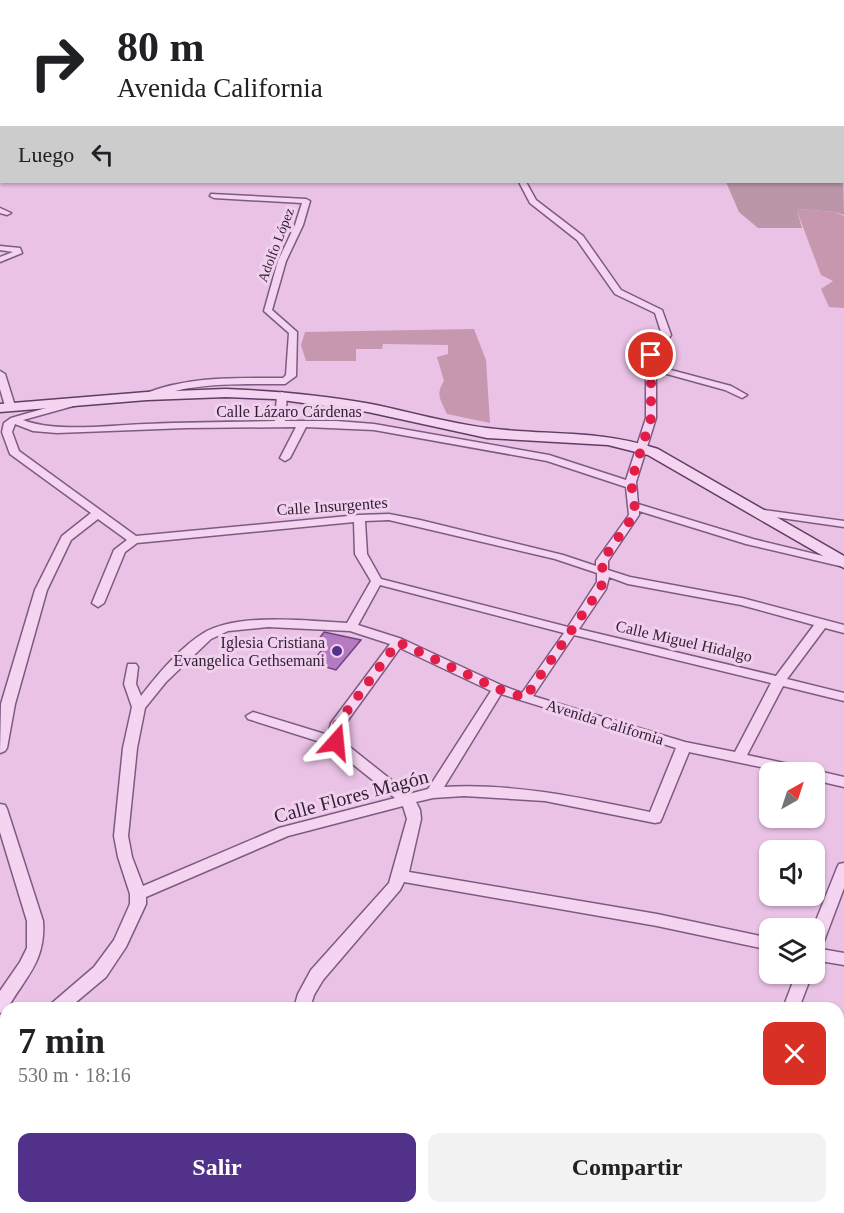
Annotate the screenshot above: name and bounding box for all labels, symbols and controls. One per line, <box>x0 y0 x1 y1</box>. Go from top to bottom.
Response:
icon: right <box>18 24 96 102</box>
text: 80 m <box>117 24 205 70</box>
text: Avenida California <box>117 73 323 103</box>
icon: left <box>86 138 119 171</box>
text: Luego <box>18 142 74 167</box>
street label: Adolfo López <box>255 206 297 284</box>
pin <box>625 329 676 380</box>
icon: arrive <box>634 338 667 371</box>
street label: Calle Lázaro Cárdenas <box>216 403 362 420</box>
street label: Calle Insurgentes <box>276 494 388 519</box>
street label: Calle Miguel Hidalgo <box>614 617 754 666</box>
place label: Iglesia Cristiana Evangelica Gethsemani <box>174 634 326 670</box>
marker: Iglesia Cristiana Evangelica Gethsemani <box>330 644 344 658</box>
street label: Avenida California <box>544 696 666 748</box>
position arrow <box>304 710 368 774</box>
north arrow <box>759 762 825 828</box>
map controls <box>759 762 825 984</box>
street label: Calle Flores Magón <box>271 765 431 828</box>
button: sound <box>759 840 825 906</box>
button: layers <box>759 918 825 984</box>
text: 7 min <box>18 1021 105 1061</box>
button: close <box>763 1022 826 1085</box>
text: 530 m · 18:16 <box>18 1064 131 1086</box>
button: Salir <box>18 1133 416 1202</box>
button: Compartir <box>428 1133 826 1202</box>

